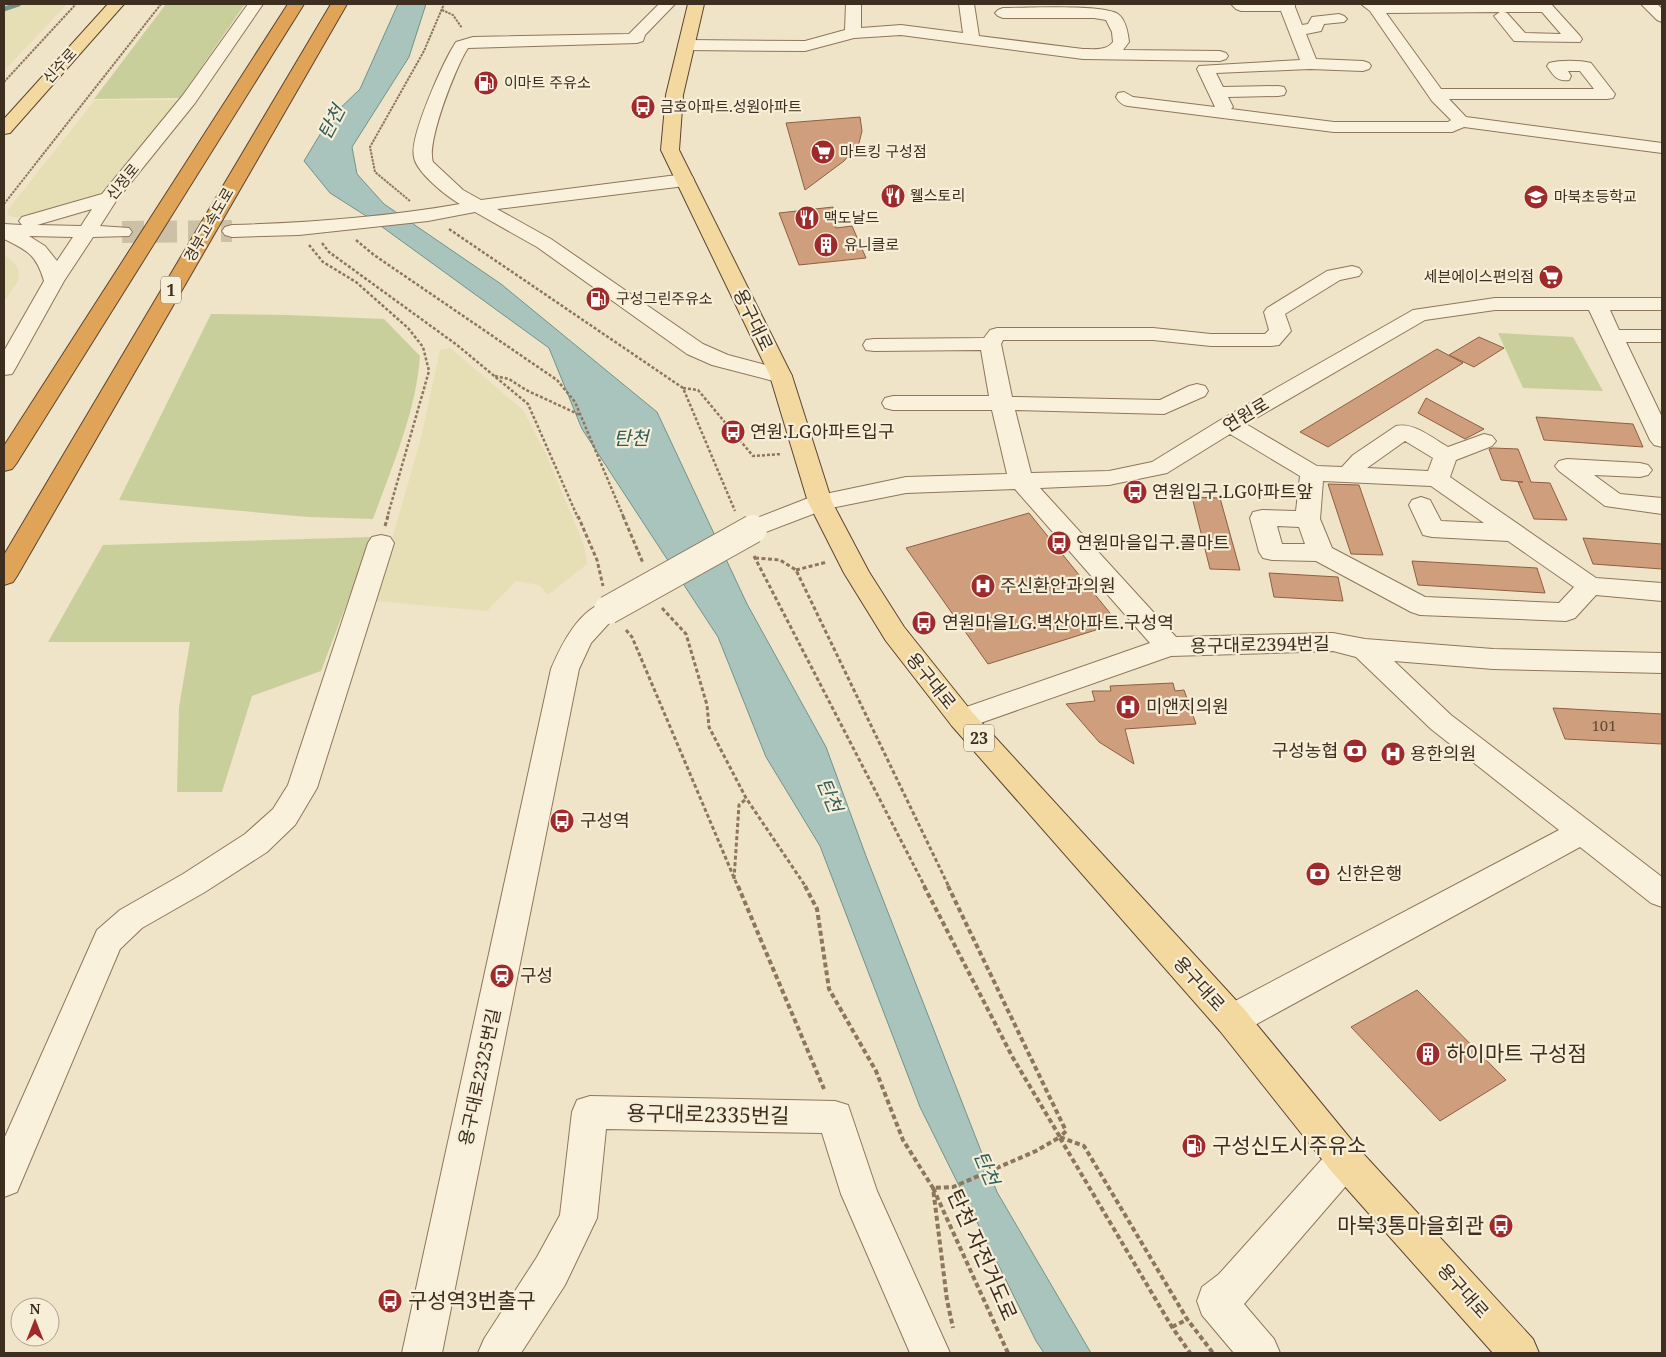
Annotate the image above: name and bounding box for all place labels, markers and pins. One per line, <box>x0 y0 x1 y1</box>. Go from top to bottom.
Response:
fuel station icon: 이마트 주유소 <box>473 70 499 96</box>
place label: 이마트 주유소 <box>504 72 591 92</box>
bus stop icon: 금호아파트.성원아파트 <box>630 94 656 120</box>
place label: 금호아파트.성원아파트 <box>660 96 802 116</box>
supermarket icon: 마트킹 구성점 <box>810 139 836 165</box>
place label: 마트킹 구성점 <box>840 141 927 161</box>
restaurant icon: 웰스토리 <box>880 183 906 209</box>
school or university icon: 마북초등학교 <box>1523 184 1549 210</box>
place label: 웰스토리 <box>910 185 965 205</box>
place label: 마북초등학교 <box>1554 186 1637 206</box>
restaurant icon: 맥도날드 <box>794 205 820 231</box>
place label: 맥도날드 <box>824 207 879 227</box>
building icon: 유니클로 <box>813 232 839 258</box>
place label: 유니클로 <box>844 234 899 254</box>
supermarket icon: 세븐에이스편의점 <box>1538 264 1564 290</box>
place label: 세븐에이스편의점 <box>1424 266 1534 286</box>
fuel station icon: 구성그린주유소 <box>585 286 611 312</box>
place label: 구성그린주유소 <box>616 288 713 308</box>
bus stop icon: 연원.LG아파트입구 <box>720 419 746 445</box>
place label: 연원.LG아파트입구 <box>750 419 895 443</box>
bus stop icon: 연원입구.LG아파트앞 <box>1122 479 1148 505</box>
place label: 연원입구.LG아파트앞 <box>1152 479 1313 503</box>
bus stop icon: 연원마을입구.콜마트 <box>1046 530 1072 556</box>
place label: 연원마을입구.콜마트 <box>1076 530 1230 554</box>
hospital icon: 주신환안과의원 <box>970 573 996 599</box>
place label: 주신환안과의원 <box>1000 573 1116 597</box>
bus stop icon: 연원마을LG.벽산아파트.구성역 <box>911 610 937 636</box>
place label: 연원마을LG.벽산아파트.구성역 <box>942 610 1174 634</box>
hospital icon: 미앤지의원 <box>1115 694 1141 720</box>
place label: 미앤지의원 <box>1146 694 1229 718</box>
place label: 구성농협 <box>1272 738 1338 762</box>
bank icon: 구성농협 <box>1342 738 1368 764</box>
hospital icon: 용한의원 <box>1380 741 1406 767</box>
place label: 용한의원 <box>1410 741 1476 765</box>
bus stop icon: 구성역 <box>549 808 575 834</box>
place label: 구성역 <box>580 808 630 832</box>
bank icon: 신한은행 <box>1305 861 1331 887</box>
place label: 신한은행 <box>1336 861 1402 885</box>
station icon: 구성 <box>489 963 515 989</box>
place label: 구성 <box>520 963 553 987</box>
place label: 하이마트 구성점 <box>1446 1039 1587 1067</box>
building icon: 하이마트 구성점 <box>1415 1041 1441 1067</box>
place label: 구성신도시주유소 <box>1212 1131 1367 1159</box>
fuel station icon: 구성신도시주유소 <box>1181 1133 1207 1159</box>
place label: 마북3통마을회관 <box>1337 1211 1484 1239</box>
bus stop icon: 마북3통마을회관 <box>1488 1213 1514 1239</box>
place label: 구성역3번출구 <box>408 1286 536 1314</box>
bus stop icon: 구성역3번출구 <box>377 1288 403 1314</box>

